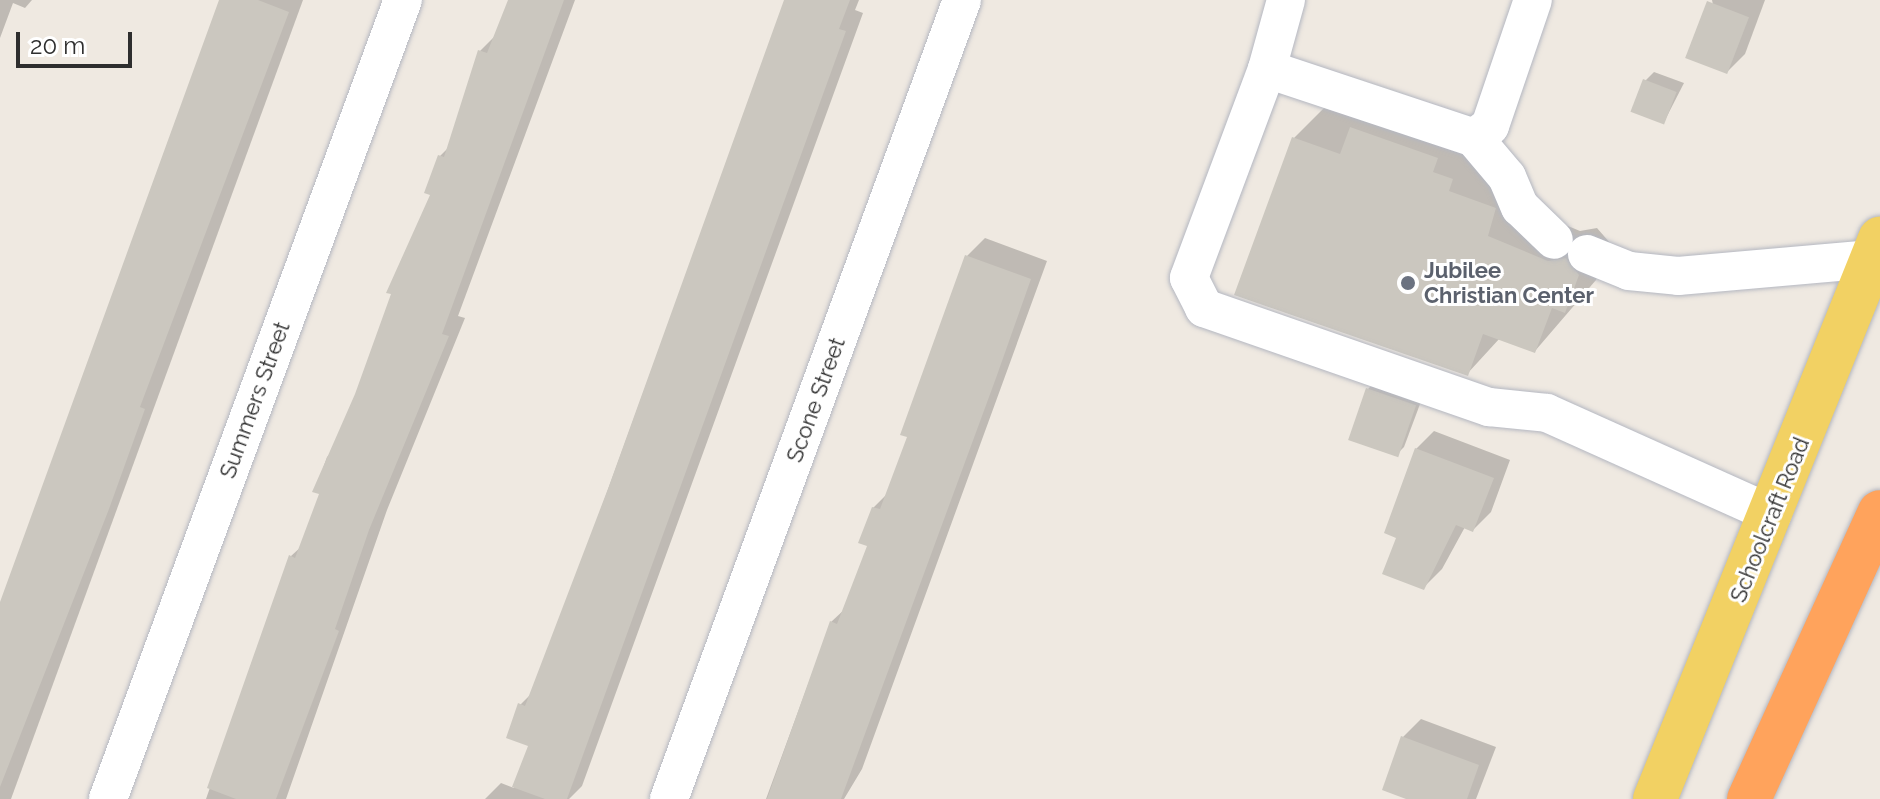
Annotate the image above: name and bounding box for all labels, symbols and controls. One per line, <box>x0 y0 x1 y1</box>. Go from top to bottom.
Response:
scale bar <box>20 16 136 66</box>
text: 20 m <box>30 31 85 60</box>
place label: Jubilee Christian Center <box>1424 257 1594 308</box>
marker: Jubilee Christian Center <box>1399 274 1417 292</box>
street label: Summers Street <box>214 318 296 482</box>
street label: Scone Street <box>781 334 851 466</box>
street label: Schoolcraft Road <box>1725 434 1815 606</box>

